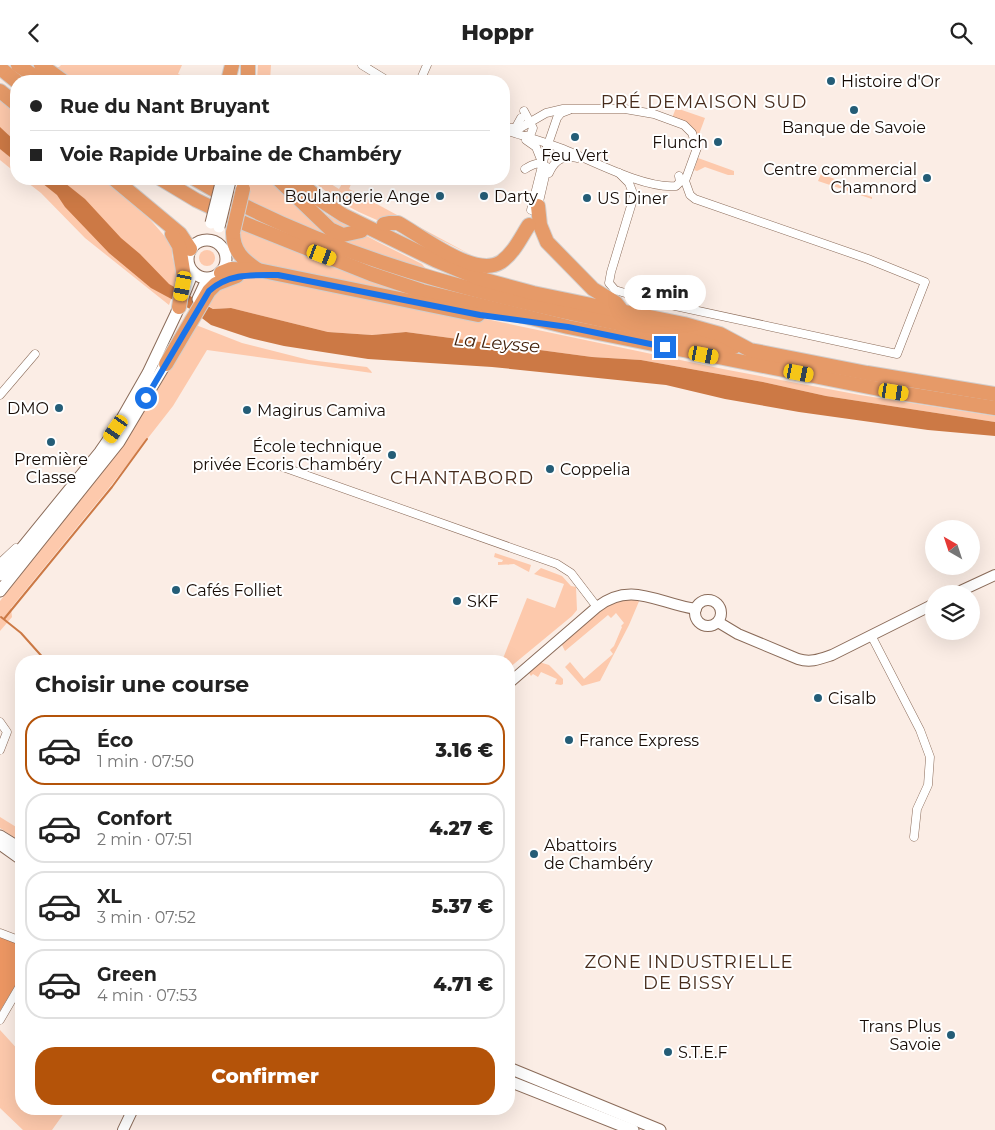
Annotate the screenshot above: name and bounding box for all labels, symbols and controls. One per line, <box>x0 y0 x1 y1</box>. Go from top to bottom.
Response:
icon: back <box>20 19 48 47</box>
text: Hoppr <box>461 19 534 46</box>
icon: search <box>947 19 975 47</box>
place label: Histoire d'Or <box>841 72 940 91</box>
marker: Histoire d'Or <box>825 75 837 87</box>
district label: PRÉ DEMAISON SUD <box>601 91 807 113</box>
text: Rue du Nant Bruyant <box>60 95 270 118</box>
marker: Banque de Savoie <box>848 104 860 116</box>
place label: Banque de Savoie <box>782 118 926 137</box>
marker: Feu Vert <box>569 131 581 143</box>
place label: Flunch <box>652 133 708 152</box>
marker: Flunch <box>712 136 724 148</box>
text: Voie Rapide Urbaine de Chambéry <box>60 143 401 166</box>
place label: Feu Vert <box>541 146 609 165</box>
place label: Centre commercial Chamnord <box>763 160 917 197</box>
marker: Centre commercial Chamnord <box>921 172 933 184</box>
place label: Boulangerie Ange <box>285 187 430 206</box>
place label: Darty <box>494 187 538 206</box>
place label: US Diner <box>597 189 668 208</box>
marker: Boulangerie Ange <box>434 190 446 202</box>
marker: Darty <box>478 190 490 202</box>
marker: US Diner <box>581 192 593 204</box>
car <box>305 243 338 267</box>
car <box>172 270 193 302</box>
callout: 2 min <box>624 275 706 309</box>
text: 2 min <box>641 283 689 302</box>
water label: La Leysse <box>453 328 541 358</box>
route end <box>654 336 676 358</box>
car <box>687 345 720 365</box>
car <box>782 363 815 383</box>
car <box>878 382 909 402</box>
route start <box>135 387 157 409</box>
place label: DMO <box>7 399 49 418</box>
place label: Magirus Camiva <box>257 401 386 420</box>
marker: DMO <box>53 402 65 414</box>
marker: Magirus Camiva <box>241 404 253 416</box>
car <box>101 412 130 446</box>
marker: Première Classe <box>45 436 57 448</box>
place label: École technique privée Ecoris Chambéry <box>192 437 382 474</box>
marker: École technique privée Ecoris Chambéry <box>386 449 398 461</box>
place label: Première Classe <box>14 450 88 487</box>
place label: Coppelia <box>560 460 630 479</box>
marker: Coppelia <box>544 463 556 475</box>
district label: CHANTABORD <box>390 467 534 489</box>
north arrow <box>925 520 980 575</box>
map controls <box>925 520 980 640</box>
place label: Cafés Folliet <box>186 581 283 600</box>
marker: Cafés Folliet <box>170 584 182 596</box>
button: layers <box>925 585 980 640</box>
place label: SKF <box>467 592 498 611</box>
marker: SKF <box>451 595 463 607</box>
text: Choisir une course <box>35 671 249 698</box>
place label: Cisalb <box>828 689 876 708</box>
marker: Cisalb <box>812 692 824 704</box>
icon: car <box>37 728 82 773</box>
text: Éco <box>97 729 133 752</box>
place label: France Express <box>579 731 699 750</box>
marker: France Express <box>563 734 575 746</box>
text: 3.16 € <box>435 739 493 762</box>
text: 1 min · 07:50 <box>97 752 194 771</box>
icon: car <box>37 806 82 851</box>
text: Confort <box>97 807 172 830</box>
text: 4.27 € <box>429 817 493 840</box>
text: 2 min · 07:51 <box>97 830 193 849</box>
place label: Abattoirs de Chambéry <box>544 836 653 873</box>
marker: Abattoirs de Chambéry <box>528 848 540 860</box>
icon: car <box>37 884 82 929</box>
text: XL <box>97 885 122 908</box>
text: 5.37 € <box>431 895 493 918</box>
text: 3 min · 07:52 <box>97 908 196 927</box>
district label: ZONE INDUSTRIELLE DE BISSY <box>584 951 794 994</box>
icon: car <box>37 962 82 1007</box>
text: Green <box>97 963 157 986</box>
text: 4.71 € <box>433 973 493 996</box>
text: 4 min · 07:53 <box>97 986 197 1005</box>
place label: Trans Plus Savoie <box>860 1017 941 1054</box>
marker: Trans Plus Savoie <box>945 1029 957 1041</box>
place label: S.T.E.F <box>678 1043 728 1062</box>
marker: S.T.E.F <box>662 1046 674 1058</box>
button: Confirmer <box>35 1047 495 1105</box>

